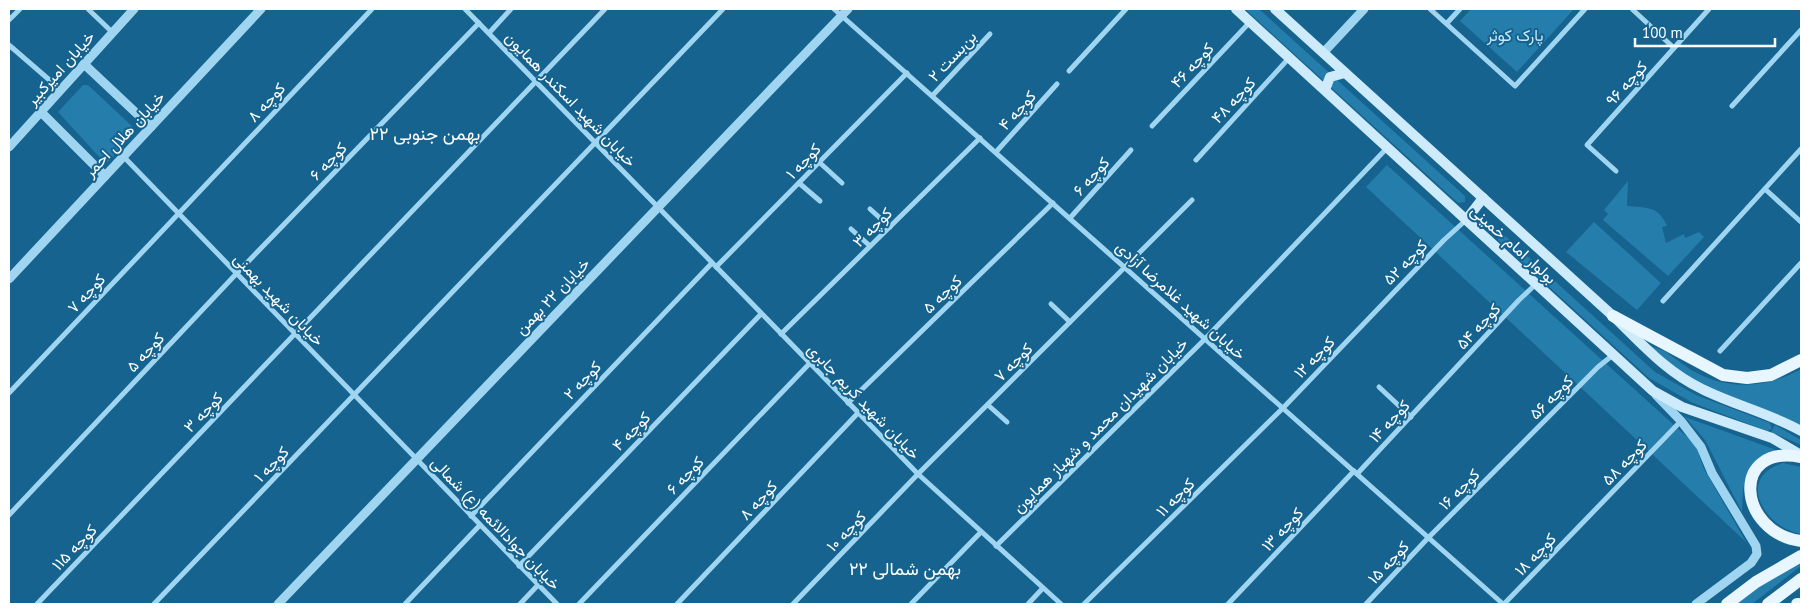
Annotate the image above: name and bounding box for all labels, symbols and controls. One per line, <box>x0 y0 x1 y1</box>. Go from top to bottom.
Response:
scale bar <box>1635 15 1775 47</box>
text: 100 m <box>1642 23 1683 42</box>
park label: پارک کوثر <box>1486 25 1543 47</box>
street label: خیابان امیرکبیر <box>21 26 100 111</box>
street label: خیابان شهید اسکندر همایون <box>500 27 641 172</box>
street label: بن‌بست ۲ <box>924 27 981 86</box>
street label: کوچه ۴۶ <box>1166 38 1219 93</box>
street label: کوچه ۹۶ <box>1601 57 1653 111</box>
street label: کوچه ۴۸ <box>1207 73 1261 129</box>
street label: کوچه ۸ <box>243 78 291 127</box>
street label: کوچه ۴ <box>994 86 1042 135</box>
street label: خیابان هلال احمر <box>79 87 170 182</box>
district label: ۲۲ بهمن جنوبی <box>370 122 480 145</box>
street label: کوچه ۶ <box>305 138 352 186</box>
street label: کوچه ۱ <box>781 139 826 184</box>
street label: کوچه ۶ <box>1068 152 1115 201</box>
street label: بولوار امام خمینی <box>1466 200 1561 289</box>
street label: کوچه ۳ <box>848 203 897 252</box>
street label: کوچه ۵۲ <box>1379 235 1433 290</box>
street label: خیابان شهید غلامرضا آزادی <box>1111 236 1250 365</box>
street label: خیابان شهید بهمنی <box>229 248 329 351</box>
street label: خیابان ۲۲ بهمن <box>510 253 595 339</box>
street label: کوچه ۷ <box>63 269 111 318</box>
street label: کوچه ۵ <box>918 270 967 319</box>
street label: کوچه ۵۴ <box>1452 299 1506 355</box>
street label: کوچه ۵ <box>122 328 170 377</box>
street label: کوچه ۱۲ <box>1289 332 1340 384</box>
street label: خیابان شهیدان محمد و شهباز همایون <box>1008 333 1193 517</box>
street label: کوچه ۷ <box>989 338 1038 387</box>
street label: خیابان شهید کریم جابری <box>803 339 925 464</box>
street label: کوچه ۲ <box>559 357 607 405</box>
street label: کوچه ۵۶ <box>1525 371 1579 425</box>
street label: کوچه ۳ <box>179 388 228 438</box>
street label: کوچه ۱۴ <box>1364 395 1415 448</box>
street label: کوچه ۴ <box>608 407 656 456</box>
street label: کوچه ۵۸ <box>1597 435 1652 491</box>
street label: کوچه ۱ <box>249 442 294 487</box>
street label: خیابان جوادالائمه (ع) شمالی <box>426 452 565 595</box>
street label: کوچه ۶ <box>662 452 709 500</box>
street label: کوچه ۱۶ <box>1434 464 1485 515</box>
street label: کوچه ۱۱ <box>1151 473 1200 522</box>
street label: کوچه ۸ <box>735 476 783 525</box>
street label: کوچه ۱۳ <box>1257 503 1309 556</box>
street label: کوچه ۱۰ <box>822 506 872 557</box>
street label: کوچه ۱۱۵ <box>47 520 102 576</box>
street label: کوچه ۱۸ <box>1510 529 1562 581</box>
street label: کوچه ۱۵ <box>1363 536 1414 589</box>
district label: ۲۲ بهمن شمالی <box>849 557 961 580</box>

